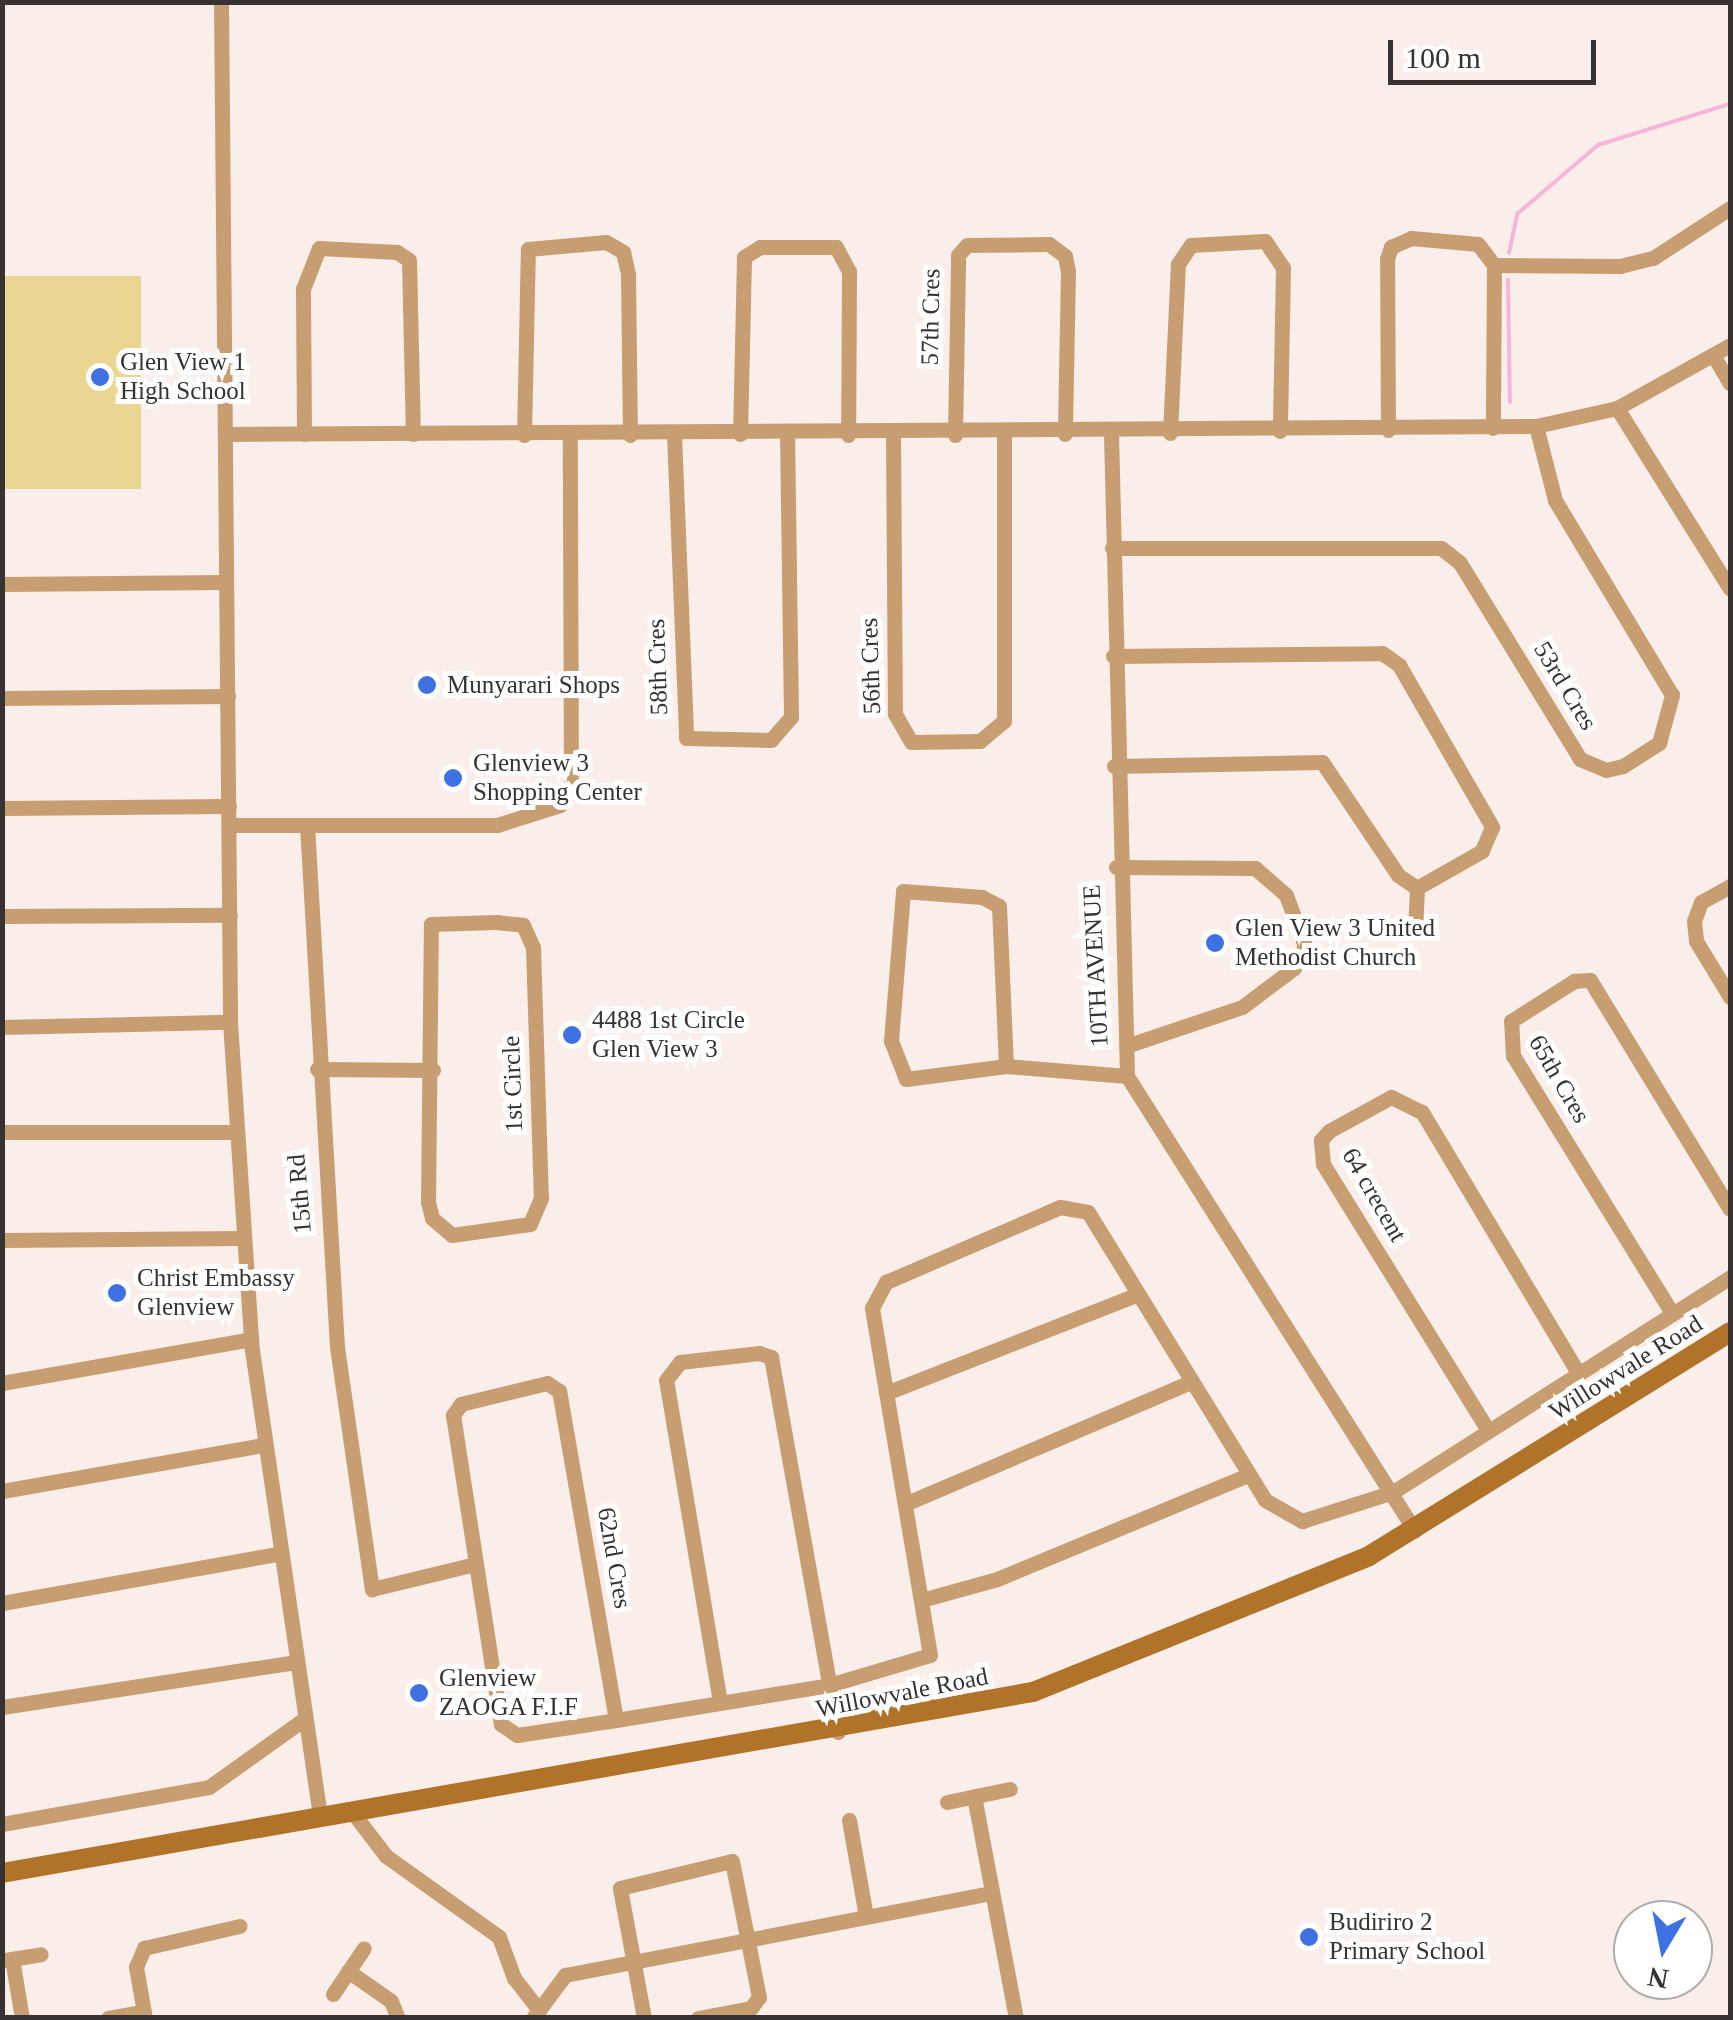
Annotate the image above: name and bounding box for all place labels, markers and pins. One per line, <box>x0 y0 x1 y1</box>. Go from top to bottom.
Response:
place label: Glen View 1 High School <box>120 348 246 407</box>
marker: Glen View 1 High School <box>89 366 111 388</box>
place label: Munyarari Shops <box>447 670 620 700</box>
marker: Munyarari Shops <box>416 674 438 696</box>
place label: Glenview 3 Shopping Center <box>473 749 642 808</box>
marker: Glenview 3 Shopping Center <box>442 767 464 789</box>
place label: Glen View 3 United Methodist Church <box>1235 914 1436 973</box>
marker: Glen View 3 United Methodist Church <box>1204 932 1226 954</box>
place label: 4488 1st Circle Glen View 3 <box>592 1006 745 1065</box>
marker: 4488 1st Circle Glen View 3 <box>561 1024 583 1046</box>
place label: Christ Embassy Glenview <box>137 1264 295 1323</box>
marker: Christ Embassy Glenview <box>106 1282 128 1304</box>
place label: Glenview ZAOGA F.I.F <box>439 1664 579 1723</box>
marker: Glenview ZAOGA F.I.F <box>408 1682 430 1704</box>
place label: Budiriro 2 Primary School <box>1329 1908 1485 1967</box>
marker: Budiriro 2 Primary School <box>1298 1926 1320 1948</box>

